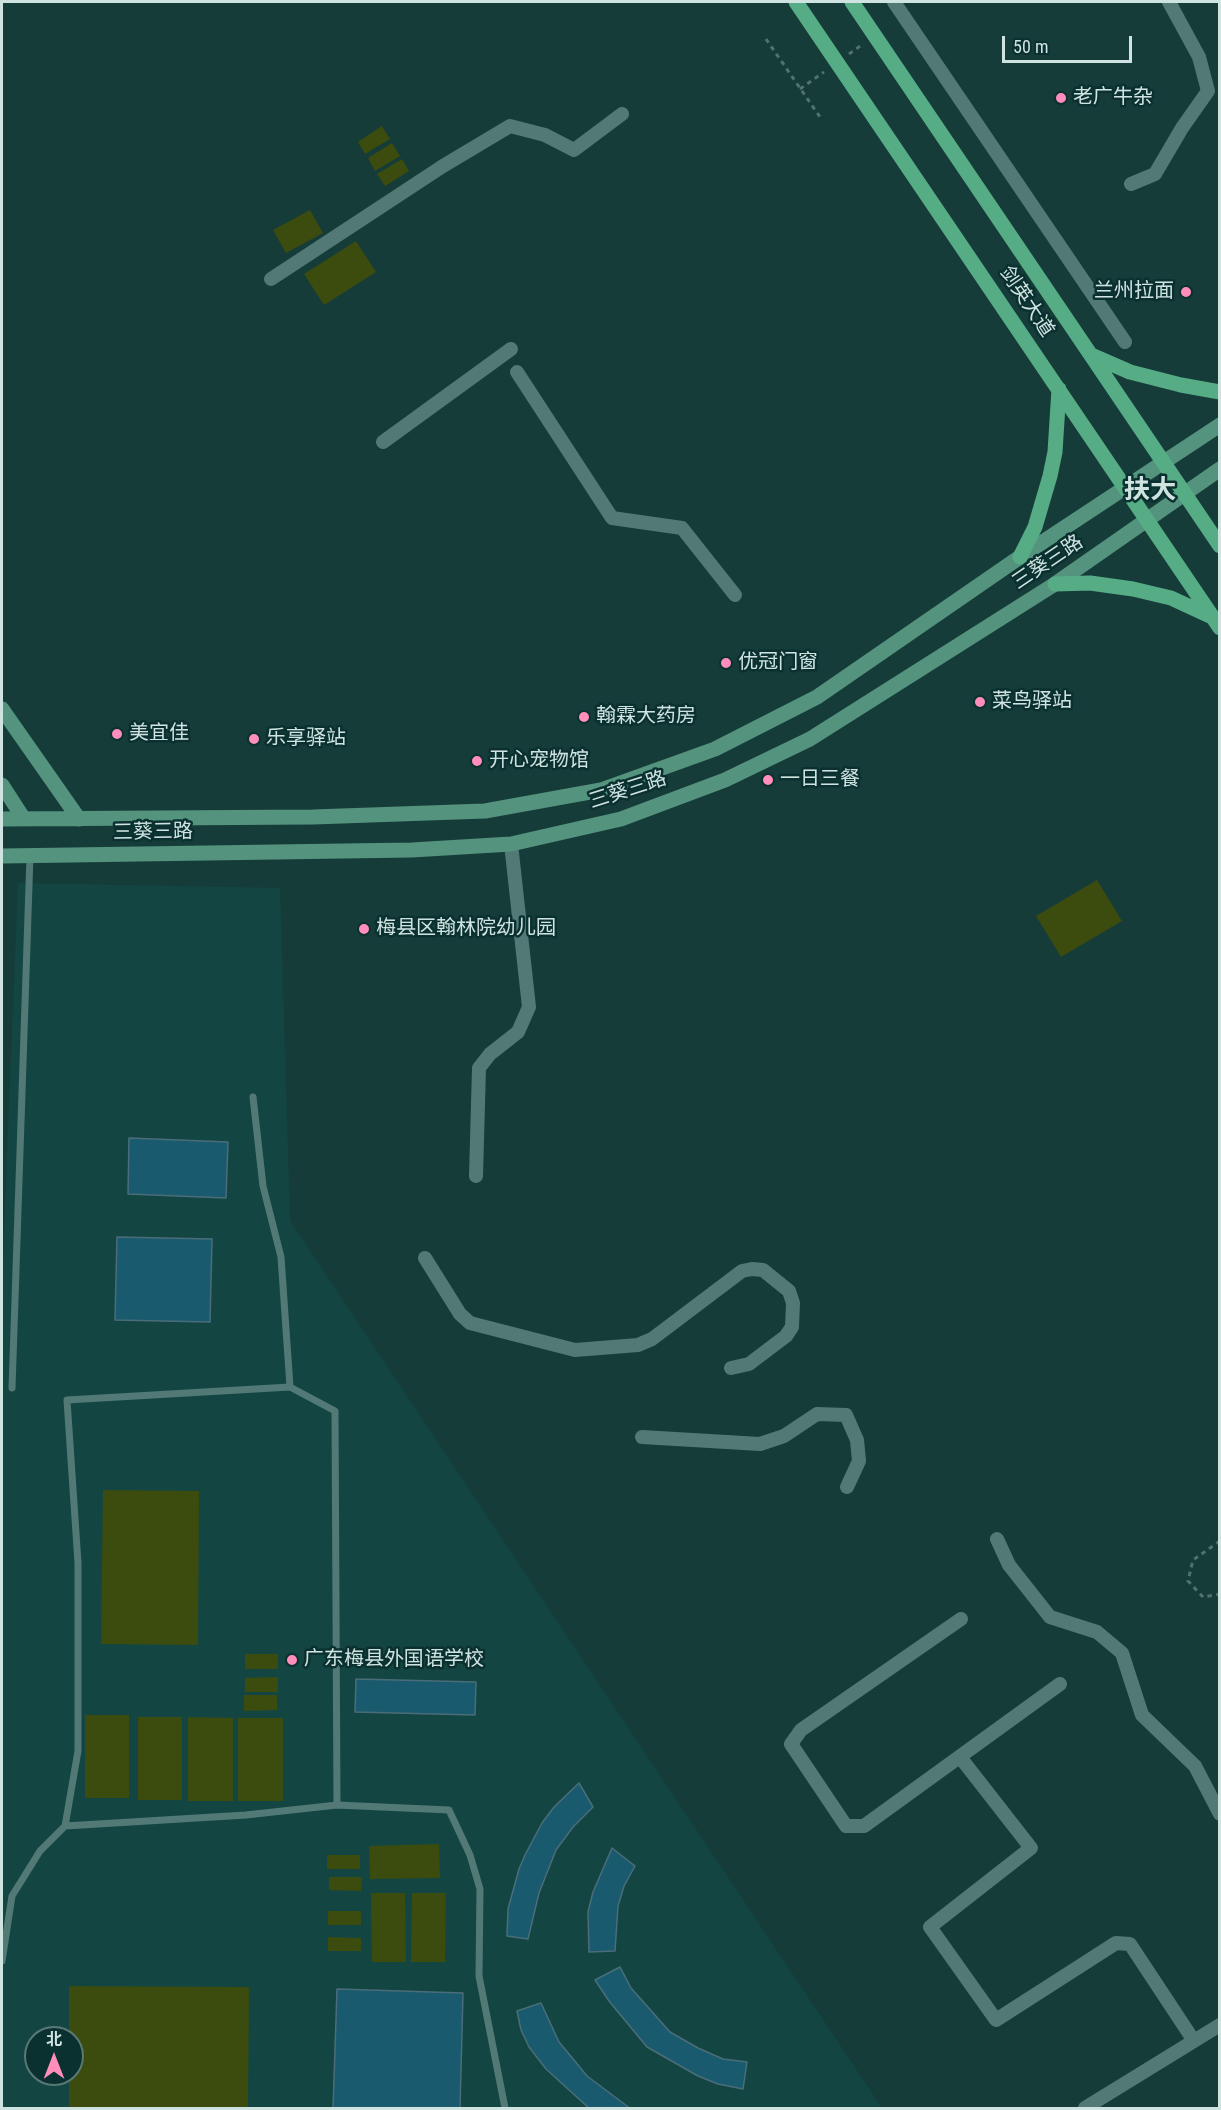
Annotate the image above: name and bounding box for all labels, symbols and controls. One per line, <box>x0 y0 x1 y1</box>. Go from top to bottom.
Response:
scale bar <box>1005 24 1136 62</box>
text: 50 m <box>1013 36 1048 57</box>
place label: 老广牛杂 <box>1073 86 1153 110</box>
marker: 老广牛杂 <box>1054 91 1068 105</box>
street label: 剑英大道 <box>994 262 1058 342</box>
place label: 兰州拉面 <box>1094 280 1174 304</box>
marker: 兰州拉面 <box>1179 285 1193 299</box>
district label: 扶大 <box>1124 475 1176 507</box>
street label: 三葵三路 <box>1008 531 1088 595</box>
place label: 优冠门窗 <box>738 651 818 675</box>
marker: 优冠门窗 <box>719 656 733 670</box>
place label: 菜鸟驿站 <box>992 690 1072 714</box>
marker: 菜鸟驿站 <box>973 695 987 709</box>
place label: 翰霖大药房 <box>596 705 696 729</box>
marker: 翰霖大药房 <box>577 710 591 724</box>
place label: 美宜佳 <box>129 722 189 746</box>
marker: 美宜佳 <box>110 727 124 741</box>
place label: 乐享驿站 <box>266 727 346 751</box>
marker: 乐享驿站 <box>247 732 261 746</box>
place label: 开心宠物馆 <box>489 749 589 773</box>
marker: 开心宠物馆 <box>470 754 484 768</box>
street label: 三葵三路 <box>586 767 670 815</box>
place label: 一日三餐 <box>780 768 860 792</box>
marker: 一日三餐 <box>761 773 775 787</box>
street label: 三葵三路 <box>113 820 193 846</box>
place label: 梅县区翰林院幼儿园 <box>376 917 556 941</box>
marker: 梅县区翰林院幼儿园 <box>357 922 371 936</box>
place label: 广东梅县外国语学校 <box>304 1648 484 1672</box>
marker: 广东梅县外国语学校 <box>285 1653 299 1667</box>
north arrow <box>24 2026 84 2086</box>
text: 北 <box>46 2030 62 2049</box>

